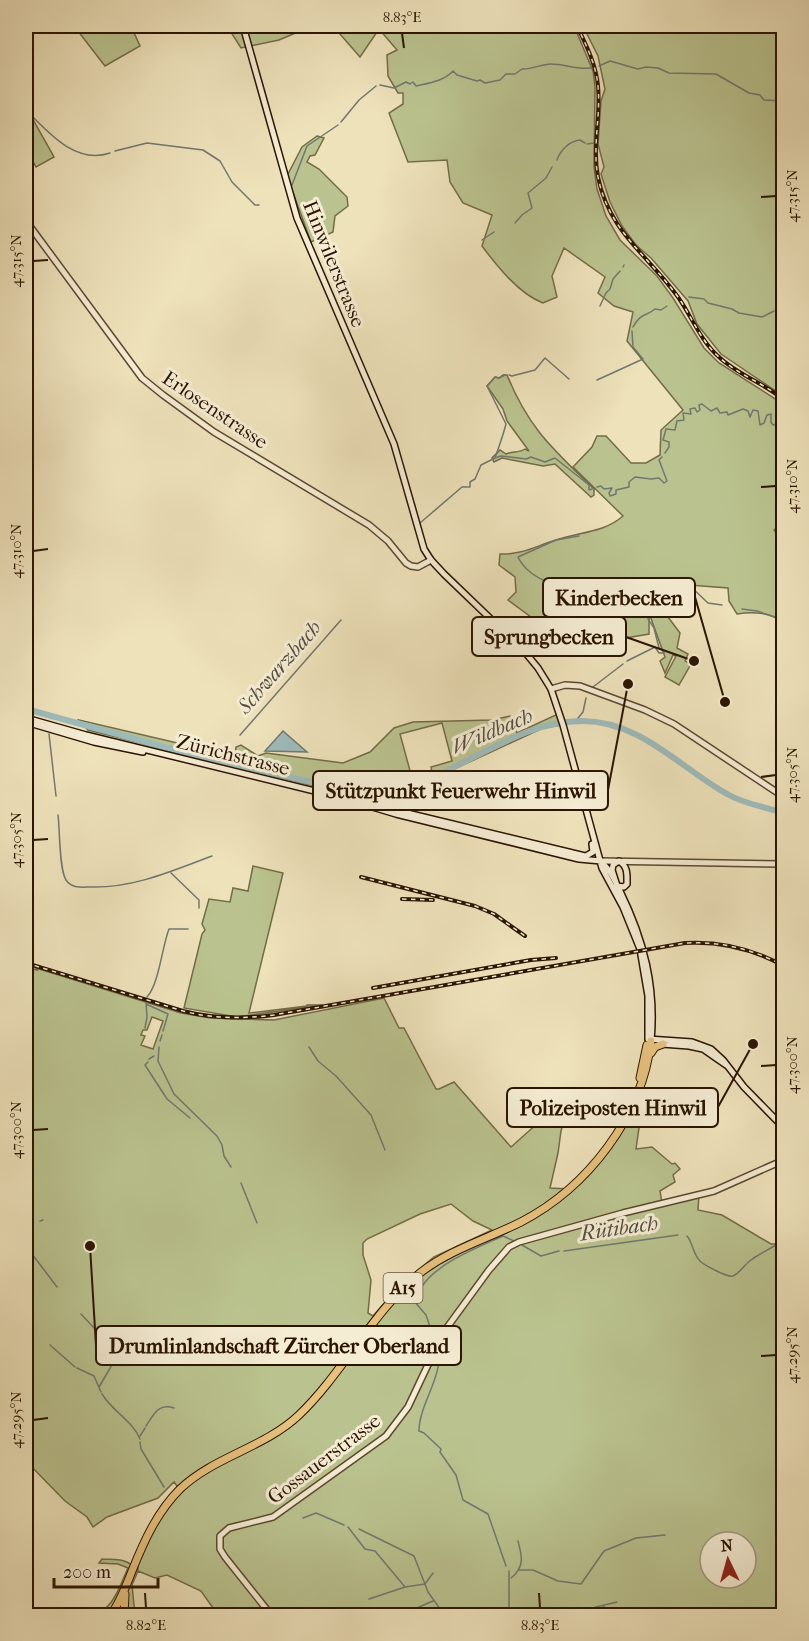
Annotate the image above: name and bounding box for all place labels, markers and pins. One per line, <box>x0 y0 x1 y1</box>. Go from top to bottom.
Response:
callout: Kinderbecken <box>543 578 695 617</box>
callout: Sprungbecken <box>472 617 626 656</box>
callout: Stützpunkt Feuerwehr Hinwil <box>313 771 608 810</box>
callout: Polizeiposten Hinwil <box>507 1088 718 1127</box>
callout: Drumlinlandschaft Zürcher Oberland <box>96 1326 461 1365</box>

